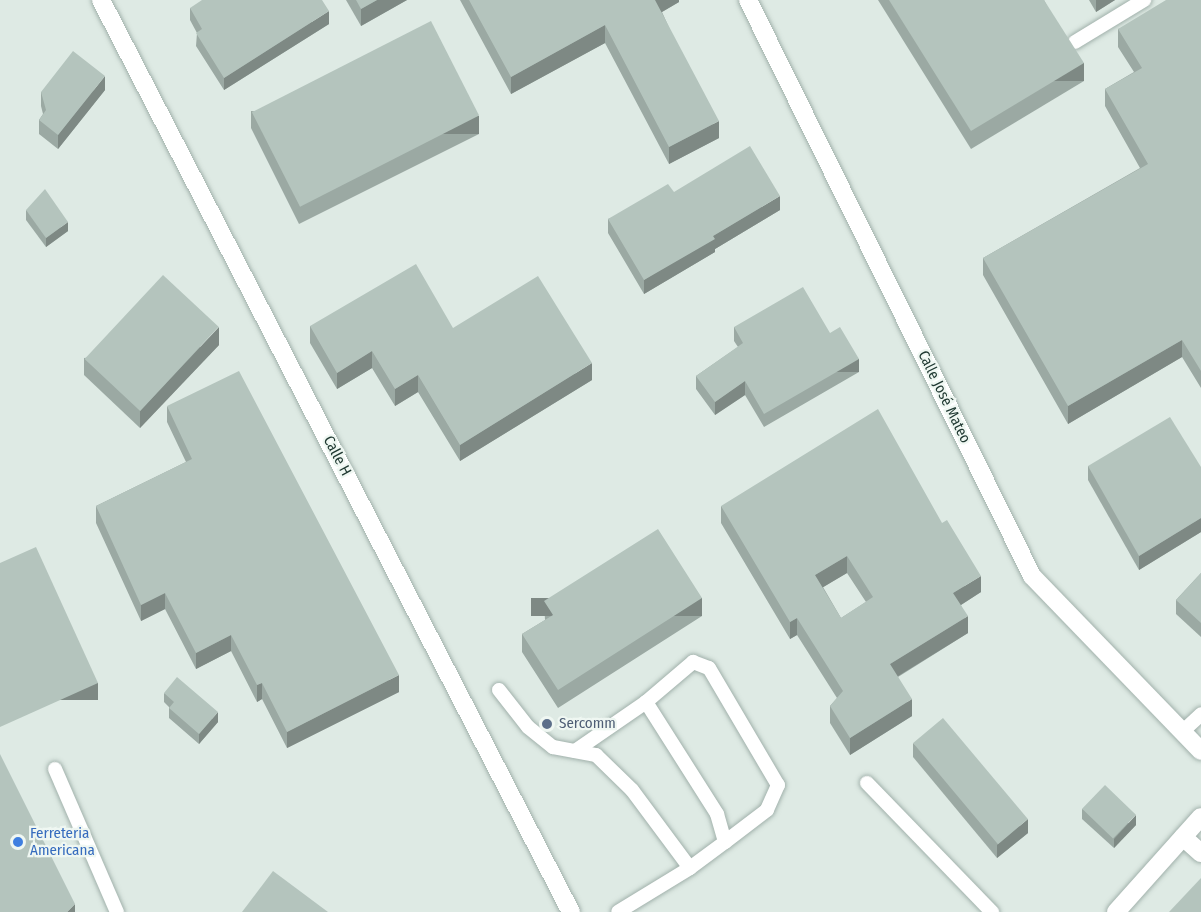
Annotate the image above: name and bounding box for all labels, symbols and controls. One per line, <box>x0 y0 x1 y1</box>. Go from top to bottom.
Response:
street label: Calle José Mateo <box>914 348 974 446</box>
street label: Calle H <box>319 433 355 479</box>
place label: Sercomm <box>559 715 616 733</box>
marker: Sercomm <box>540 717 554 731</box>
place label: Ferreteria Americana <box>30 824 95 859</box>
marker: Ferreteria Americana <box>11 835 25 849</box>

